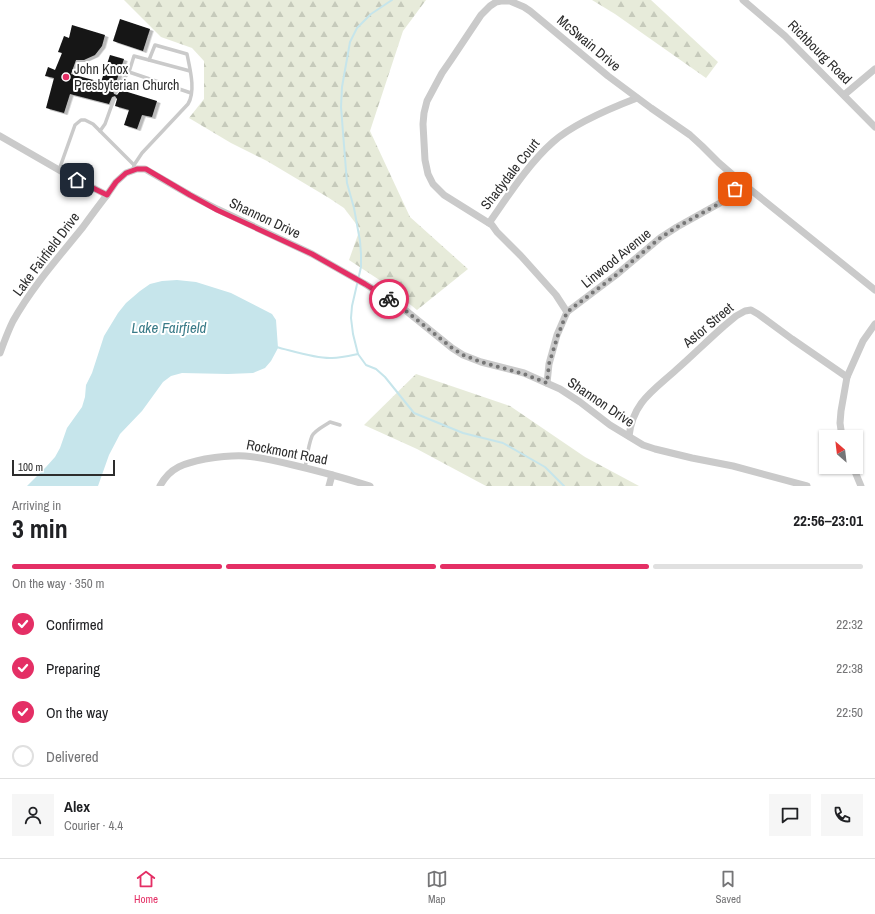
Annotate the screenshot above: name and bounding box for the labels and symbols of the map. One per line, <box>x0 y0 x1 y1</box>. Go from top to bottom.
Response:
street label: McSwain Drive <box>553 11 625 75</box>
street label: Richbourg Road <box>784 16 856 88</box>
place label: John Knox Presbyterian Church <box>74 60 179 94</box>
marker: John Knox Presbyterian Church <box>61 72 71 82</box>
street label: Shadydale Court <box>477 135 543 213</box>
pin <box>60 163 94 197</box>
pin <box>718 172 752 206</box>
street label: Shannon Drive <box>226 194 304 242</box>
street label: Lake Fairfield Drive <box>9 209 83 299</box>
street label: Linwood Avenue <box>577 224 655 292</box>
courier <box>369 279 409 319</box>
street label: Astor Street <box>678 299 737 352</box>
water label: Lake Fairfield <box>132 317 207 338</box>
street label: Shannon Drive <box>564 373 638 431</box>
north arrow <box>819 430 863 474</box>
street label: Rockmont Road <box>245 435 329 469</box>
scale bar <box>12 458 115 477</box>

